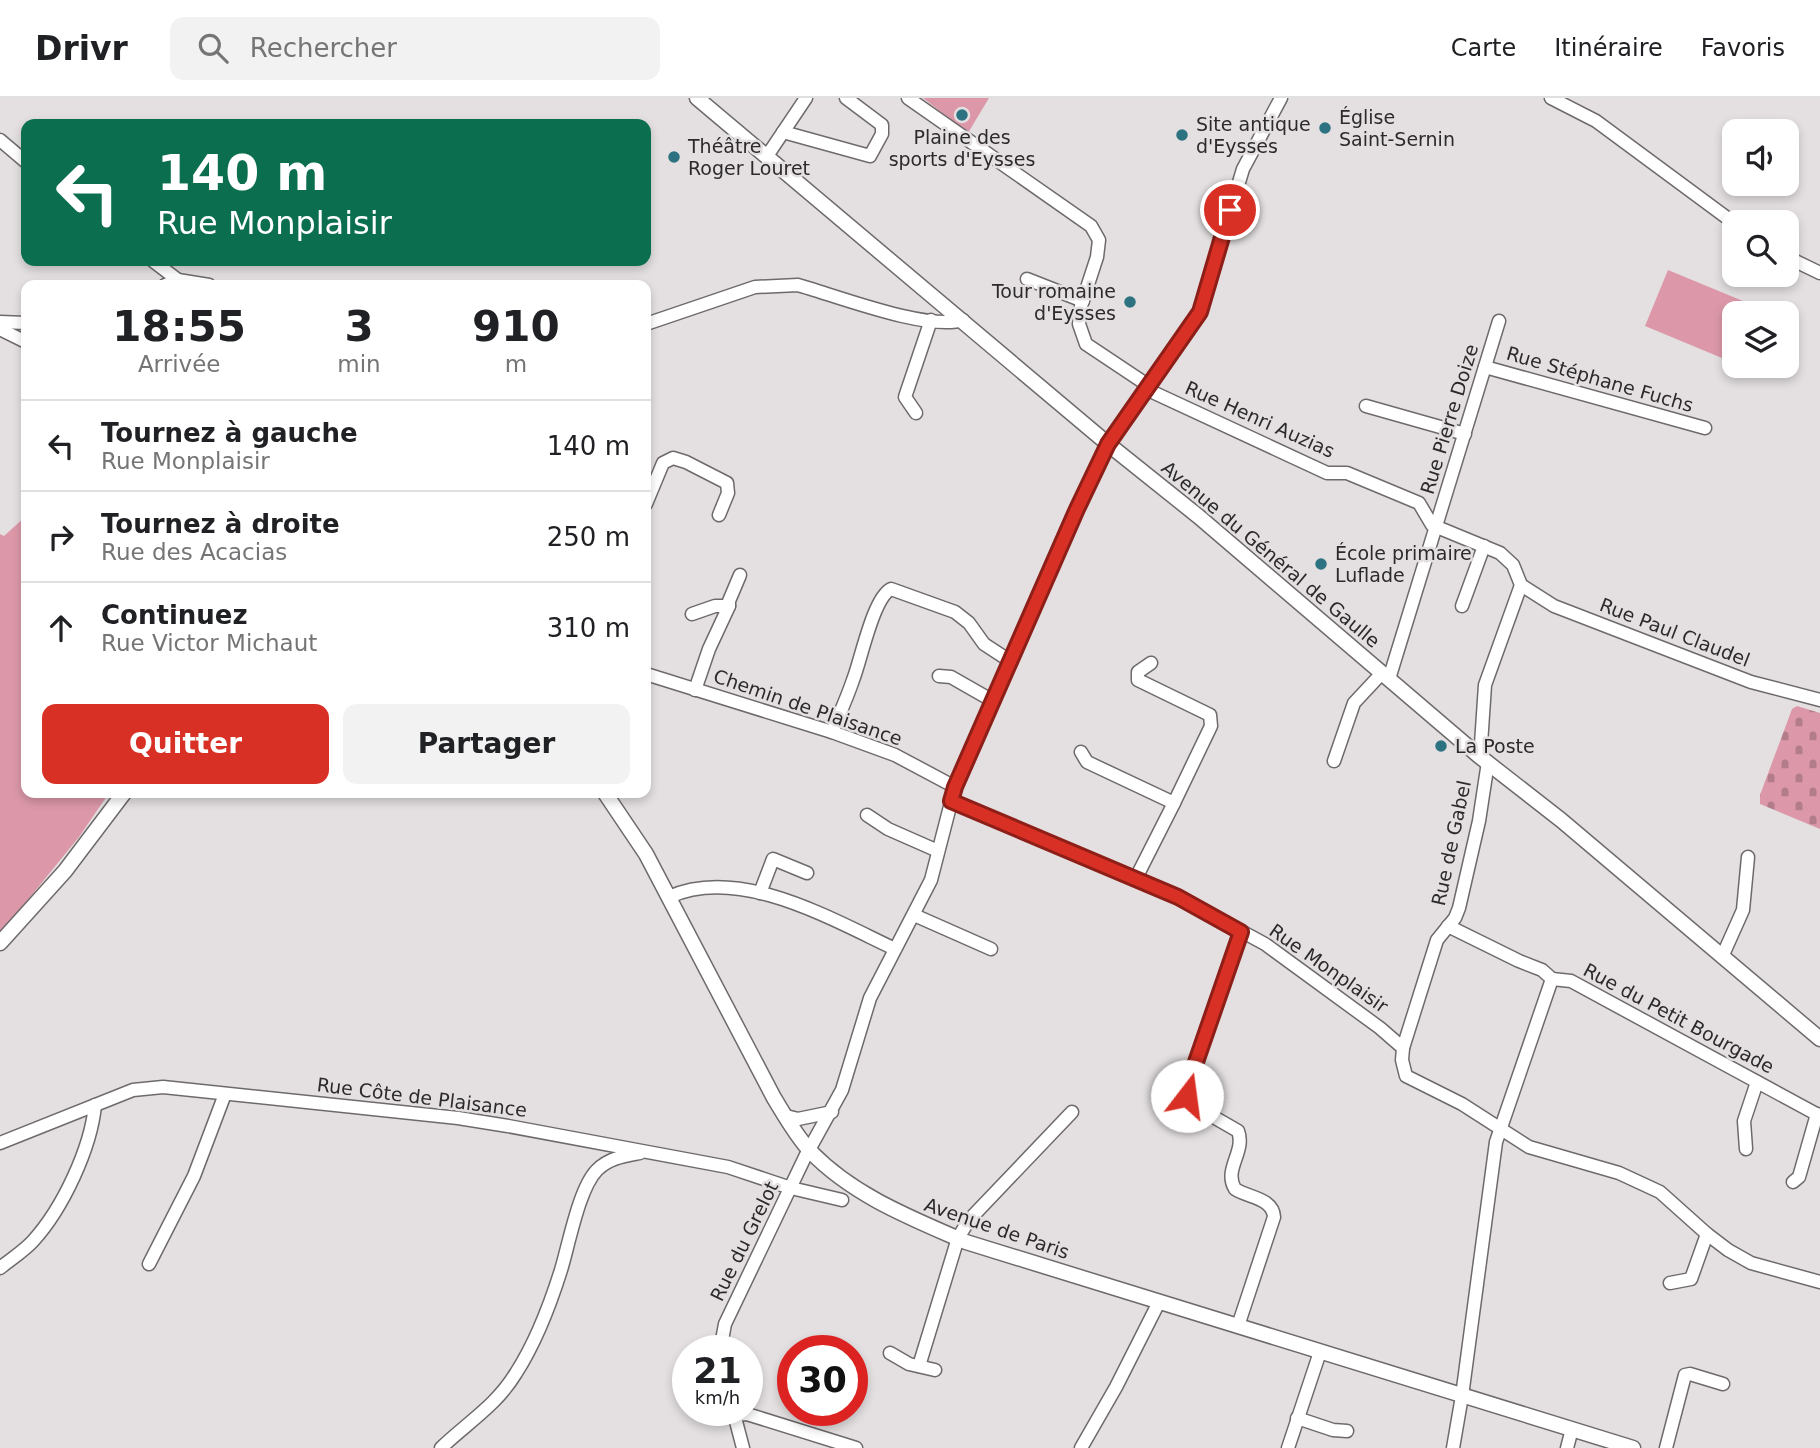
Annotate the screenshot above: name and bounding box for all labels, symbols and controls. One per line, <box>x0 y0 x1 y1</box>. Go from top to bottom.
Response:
search box <box>170 17 660 80</box>
text: Drivr <box>35 29 128 68</box>
icon: search <box>194 29 232 67</box>
text: Rechercher <box>250 33 397 63</box>
text: Carte <box>1451 34 1516 62</box>
text: Itinéraire <box>1554 34 1663 62</box>
text: Favoris <box>1701 34 1785 62</box>
place label: Église Saint-Sernin <box>1339 106 1455 150</box>
marker: Plaine des sports d'Eysses <box>954 107 970 123</box>
place label: Site antique d'Eysses <box>1196 113 1311 157</box>
map controls <box>1722 119 1799 378</box>
button: sound <box>1722 119 1799 196</box>
marker: Église Saint-Sernin <box>1317 120 1333 136</box>
place label: Plaine des sports d'Eysses <box>889 126 1035 170</box>
marker: Site antique d'Eysses <box>1174 127 1190 143</box>
place label: Théâtre Roger Louret <box>687 135 810 179</box>
text: 140 m <box>157 145 327 202</box>
icon: left <box>42 147 133 238</box>
marker: Théâtre Roger Louret <box>666 149 682 165</box>
pin <box>1200 180 1260 240</box>
icon: arrive <box>1211 191 1249 229</box>
text: Rue Monplaisir <box>157 204 392 242</box>
button: search <box>1722 210 1799 287</box>
place label: Tour romaine d'Eysses <box>991 280 1116 324</box>
marker: Tour romaine d'Eysses <box>1122 294 1138 310</box>
button: layers <box>1722 301 1799 378</box>
text: 18:55 <box>112 302 246 351</box>
text: 3 <box>344 302 374 351</box>
text: 910 <box>472 302 560 351</box>
street label: Rue Pierre Doize <box>1416 341 1482 497</box>
street label: Rue Stéphane Fuchs <box>1504 342 1696 416</box>
text: Arrivée <box>138 351 220 377</box>
text: min <box>337 351 381 377</box>
text: m <box>505 351 527 377</box>
street label: Rue Henri Auzias <box>1182 376 1338 462</box>
text: Tournez à gauche <box>101 418 358 448</box>
icon: left <box>42 427 80 465</box>
text: 140 m <box>547 431 630 461</box>
text: Rue Monplaisir <box>101 448 270 474</box>
street label: Avenue du Général de Gaulle <box>1157 456 1385 652</box>
text: Tournez à droite <box>101 509 340 539</box>
icon: right <box>42 518 80 556</box>
text: 250 m <box>547 522 630 552</box>
text: Rue des Acacias <box>101 539 287 565</box>
place label: École primaire Luflade <box>1335 542 1472 586</box>
marker: École primaire Luflade <box>1313 556 1329 572</box>
street label: Rue Paul Claudel <box>1597 593 1753 671</box>
text: Continuez <box>101 600 248 630</box>
icon: ahead <box>42 609 80 647</box>
text: 310 m <box>547 613 630 643</box>
text: Rue Victor Michaut <box>101 630 317 656</box>
street label: Chemin de Plaisance <box>711 664 905 750</box>
button: Quitter <box>42 704 329 784</box>
button: Partager <box>343 704 630 784</box>
place label: La Poste <box>1455 735 1535 757</box>
marker: La Poste <box>1433 738 1449 754</box>
street label: Rue de Gabel <box>1427 778 1475 908</box>
street label: Rue Monplaisir <box>1266 919 1393 1017</box>
street label: Rue du Petit Bourgade <box>1580 958 1778 1078</box>
position arrow <box>1150 1059 1224 1133</box>
street label: Rue Côte de Plaisance <box>316 1073 528 1121</box>
street label: Rue du Grelot <box>706 1178 782 1304</box>
street label: Avenue de Paris <box>922 1193 1072 1263</box>
speed limit sign: 30 <box>777 1335 868 1426</box>
text: 21 <box>693 1351 742 1391</box>
text: km/h <box>695 1387 740 1408</box>

